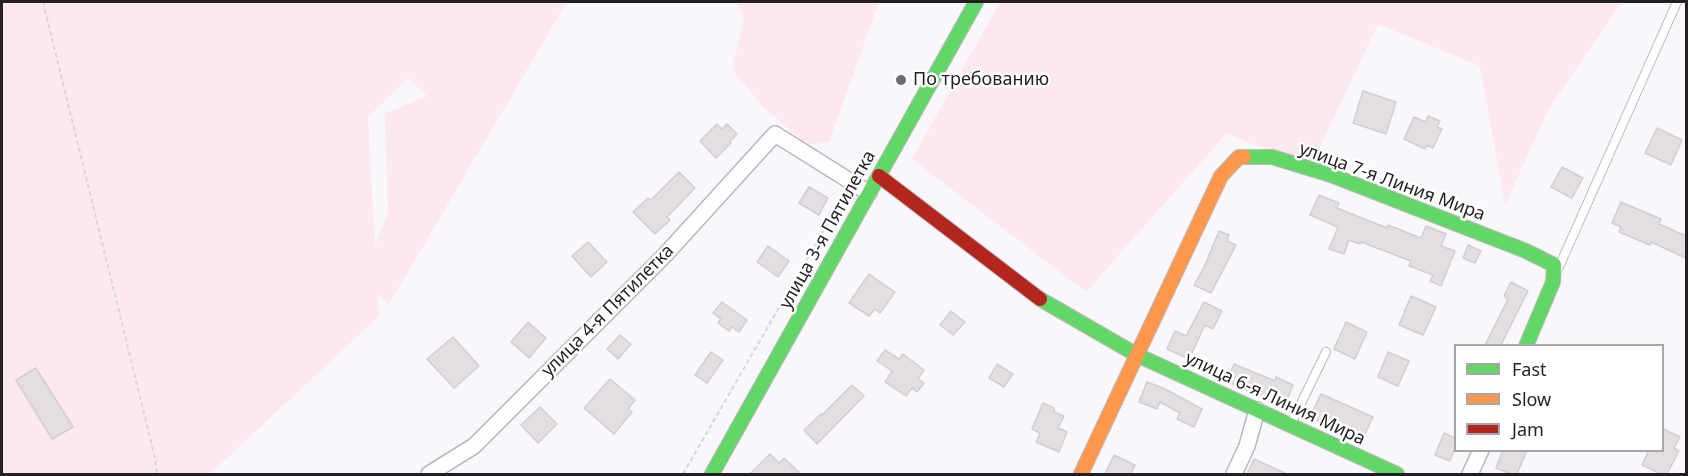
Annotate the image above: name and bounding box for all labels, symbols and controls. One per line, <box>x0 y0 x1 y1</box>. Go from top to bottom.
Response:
place label: По требованию <box>913 69 1049 91</box>
marker: По требованию <box>894 73 908 87</box>
street label: улица 7-я Линия Мира <box>1296 138 1488 226</box>
street label: улица 3-я Пятилетка <box>775 147 881 313</box>
street label: улица 4-я Пятилетка <box>537 240 679 382</box>
legend <box>1454 344 1664 452</box>
street label: улица 6-я Линия Мира <box>1181 348 1369 450</box>
text: Fast <box>1512 357 1547 381</box>
text: Slow <box>1512 387 1551 411</box>
text: Jam <box>1512 417 1544 441</box>

